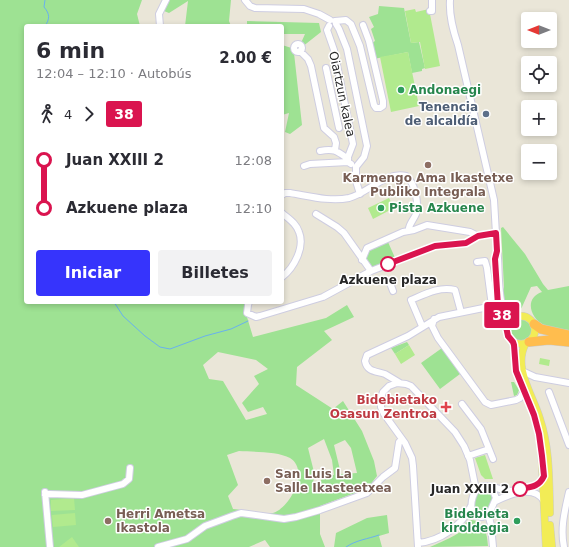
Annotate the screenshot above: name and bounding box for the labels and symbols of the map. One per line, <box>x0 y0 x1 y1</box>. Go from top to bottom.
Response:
north arrow <box>521 12 557 48</box>
street label: Oiartzun kalea <box>326 50 358 138</box>
place label: Andonaegi <box>409 83 481 97</box>
marker: Andonaegi <box>396 85 406 95</box>
place label: Tenencia de alcaldía <box>405 100 478 128</box>
marker: Tenencia de alcaldía <box>481 109 491 119</box>
marker: Karmengo Ama Ikastetxe Publiko Integrala <box>423 160 433 170</box>
place label: Karmengo Ama Ikastetxe Publiko Integrala <box>343 171 513 199</box>
place label: Pista Azkuene <box>389 201 485 215</box>
marker: Pista Azkuene <box>376 203 386 213</box>
marker: Azkuene plaza <box>380 256 396 272</box>
place label: Azkuene plaza <box>339 273 437 287</box>
line badge: 38 <box>484 302 520 328</box>
place label: Bidebietako Osasun Zentroa <box>330 393 437 421</box>
marker: Bidebietako Osasun Zentroa <box>440 401 452 413</box>
place label: San Luis La Salle Ikasteetxea <box>275 467 392 495</box>
marker: San Luis La Salle Ikasteetxea <box>262 476 272 486</box>
marker: Juan XXIII 2 <box>512 481 528 497</box>
place label: Juan XXIII 2 <box>430 482 509 496</box>
place label: Herri Ametsa Ikastola <box>116 507 205 535</box>
place label: Bidebieta kiroldegia <box>441 507 509 535</box>
marker: Herri Ametsa Ikastola <box>103 516 113 526</box>
marker: Bidebieta kiroldegia <box>512 516 522 526</box>

